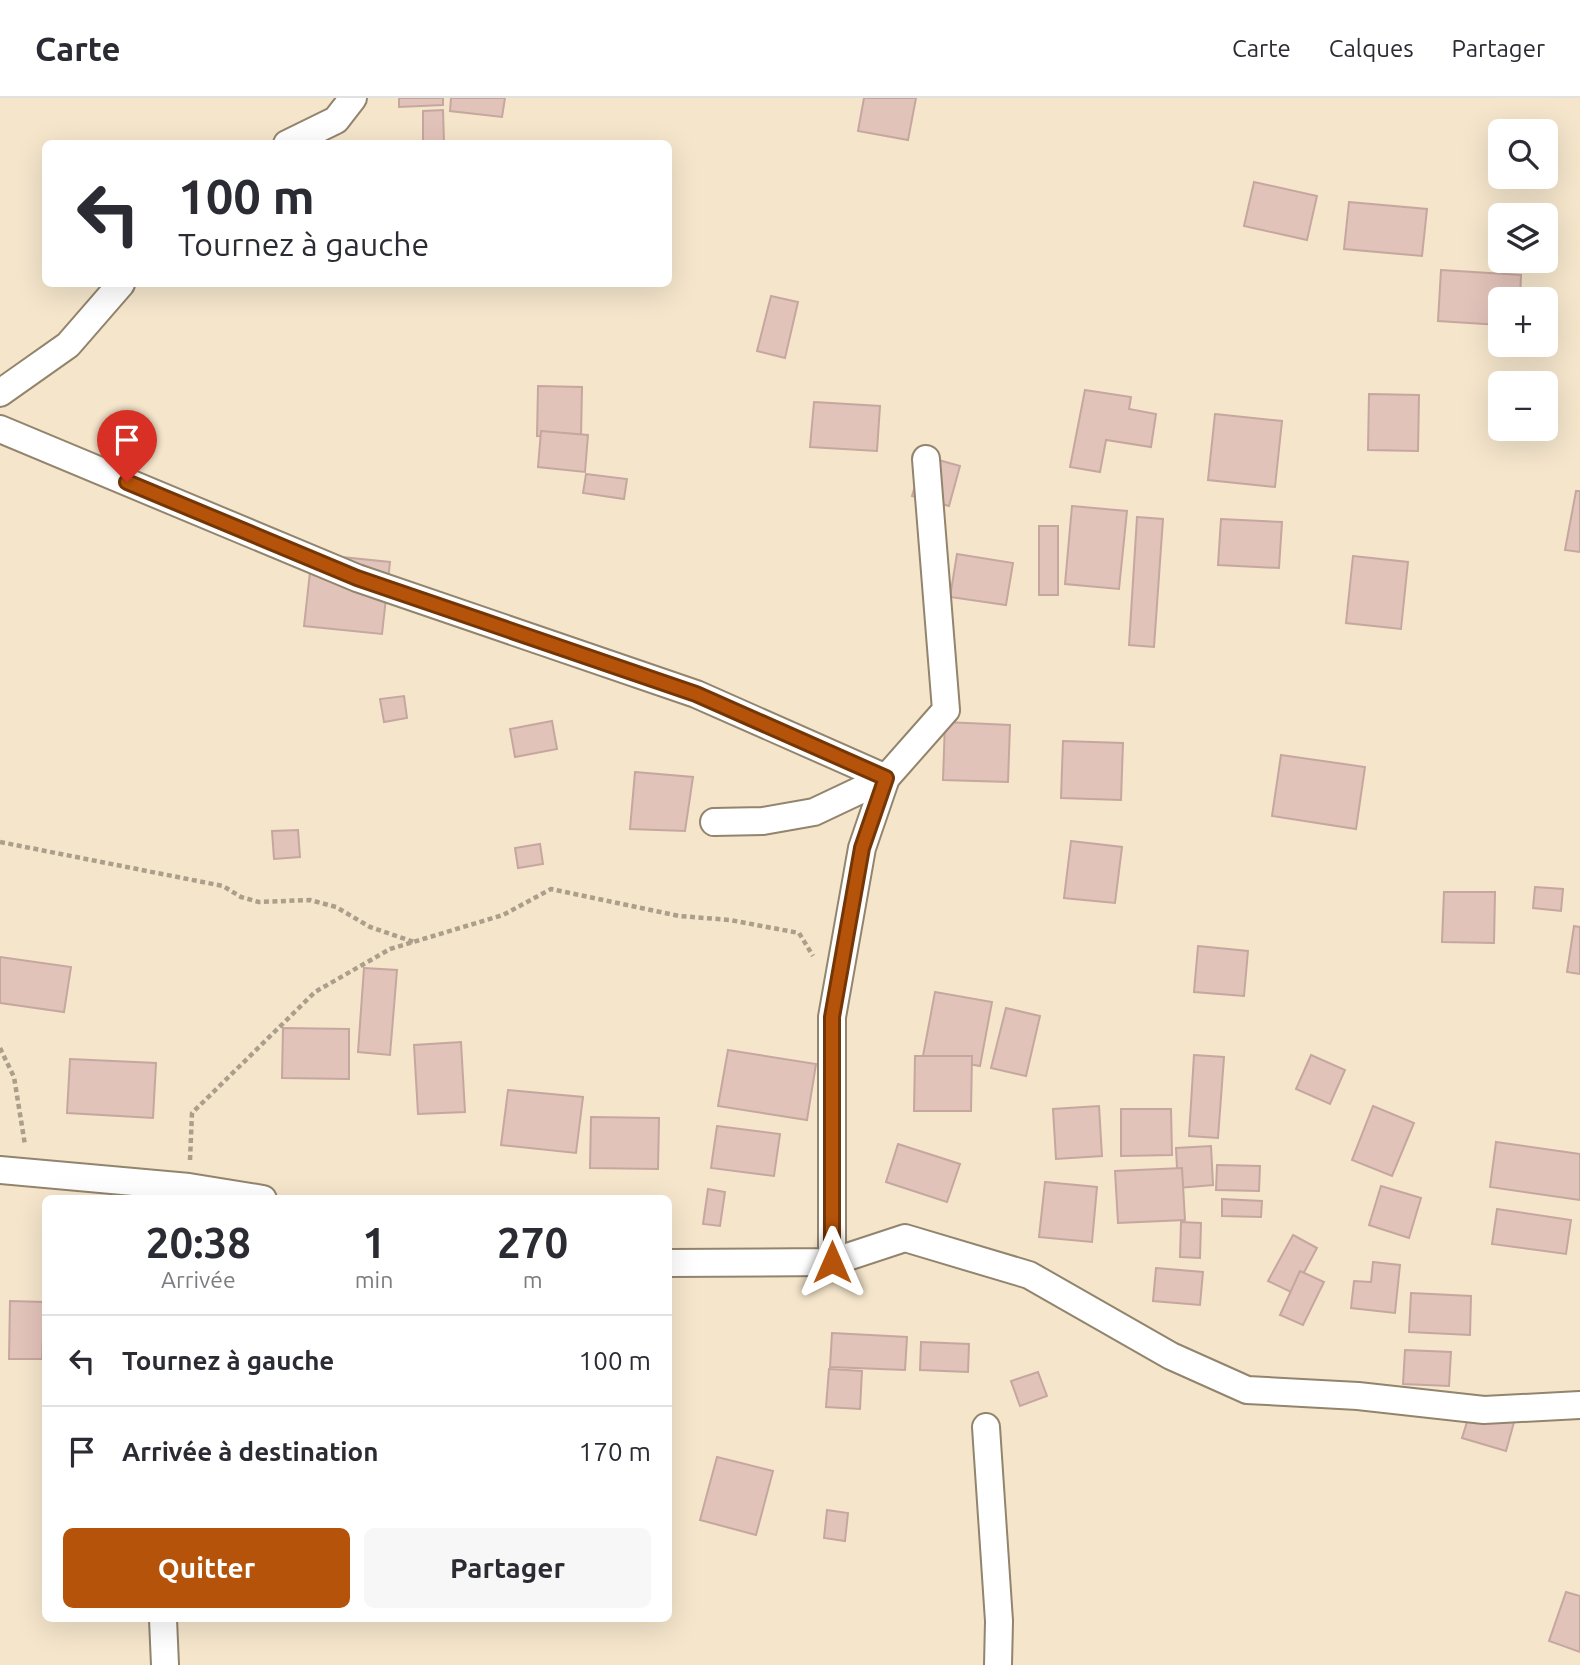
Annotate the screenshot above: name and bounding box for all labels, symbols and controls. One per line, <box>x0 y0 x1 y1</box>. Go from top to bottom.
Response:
text: Carte <box>35 30 121 67</box>
text: Carte <box>1232 35 1291 62</box>
text: Calques <box>1329 35 1414 62</box>
text: Partager <box>1452 35 1545 62</box>
map controls <box>1488 119 1558 441</box>
button: search <box>1488 119 1558 189</box>
icon: left <box>63 168 154 259</box>
text: 100 m <box>178 168 315 223</box>
button: layers <box>1488 203 1558 273</box>
text: Tournez à gauche <box>178 226 429 262</box>
button: + <box>1488 287 1558 357</box>
button: − <box>1488 371 1558 441</box>
pin <box>97 410 157 482</box>
icon: arrive <box>108 421 146 459</box>
text: 20:38 <box>146 1219 251 1266</box>
text: 1 <box>362 1219 386 1266</box>
text: 270 <box>497 1219 568 1266</box>
position arrow <box>795 1225 869 1299</box>
text: Arrivée <box>161 1267 236 1292</box>
text: min <box>355 1267 393 1292</box>
text: m <box>523 1267 543 1292</box>
icon: left <box>63 1342 101 1380</box>
text: Tournez à gauche <box>122 1346 334 1375</box>
text: 100 m <box>579 1346 651 1375</box>
icon: arrive <box>63 1433 101 1471</box>
text: Arrivée à destination <box>122 1437 378 1466</box>
text: 170 m <box>579 1437 651 1466</box>
button: Quitter <box>63 1528 350 1608</box>
button: Partager <box>364 1528 651 1608</box>

